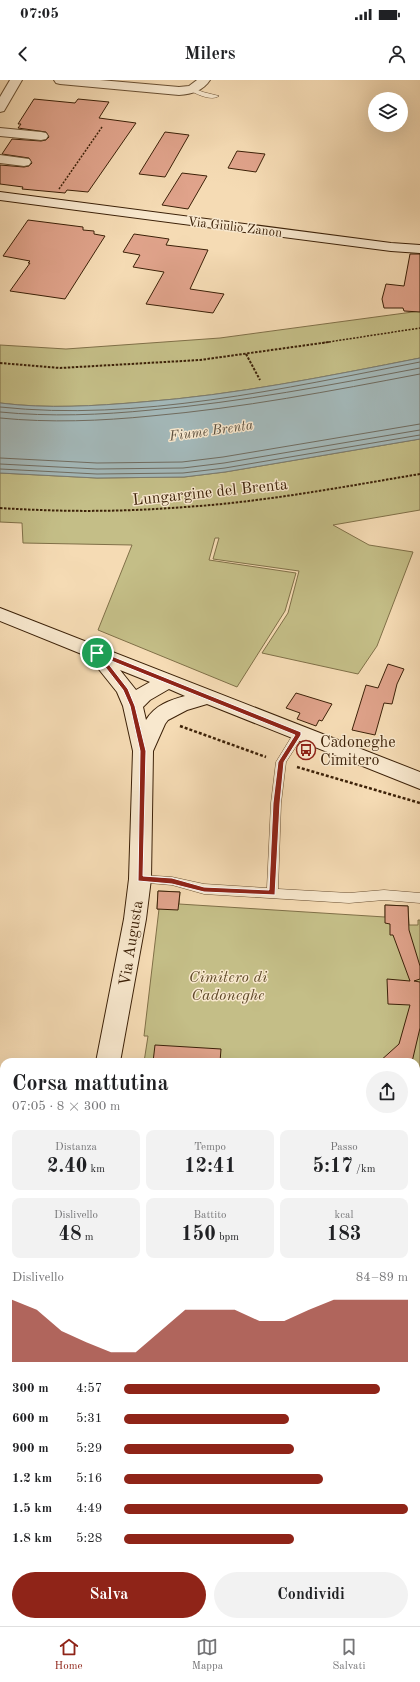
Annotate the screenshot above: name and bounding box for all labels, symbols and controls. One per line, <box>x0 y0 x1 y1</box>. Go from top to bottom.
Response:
text: 07:05 <box>20 7 59 22</box>
icon: back <box>12 43 34 65</box>
icon: person <box>386 43 408 65</box>
text: Milers <box>185 45 235 63</box>
map controls <box>368 92 408 132</box>
button: layers <box>368 92 408 132</box>
street label: Via Giulio Zanon <box>187 215 283 240</box>
water label: Fiume Brenta <box>167 418 254 444</box>
street label: Lungargine del Brenta <box>132 477 289 509</box>
pin <box>80 636 114 670</box>
icon: arrive <box>86 642 108 664</box>
place label: Cadoneghe Cimitero <box>320 735 396 769</box>
bus stop icon: Cadoneghe Cimitero <box>295 739 317 761</box>
street label: Via Augusta <box>117 899 147 987</box>
park label: Cimitero di Cadoneghe <box>189 970 268 1004</box>
button: share <box>366 1071 408 1113</box>
text: Corsa mattutina <box>12 1073 169 1095</box>
text: 07:05 · 8 × 300 m <box>12 1100 120 1113</box>
text: Distanza <box>55 1142 97 1153</box>
text: Tempo <box>194 1142 226 1153</box>
text: Passo <box>330 1142 358 1153</box>
text: 2.40 <box>47 1157 87 1177</box>
text: 12:41 <box>184 1157 236 1177</box>
text: 5:17 <box>313 1157 353 1177</box>
text: km <box>87 1164 105 1175</box>
text: /km <box>353 1164 375 1175</box>
text: Dislivello <box>54 1210 98 1221</box>
text: Battito <box>194 1210 227 1221</box>
text: kcal <box>335 1210 353 1221</box>
text: 48 <box>58 1225 82 1245</box>
text: 150 <box>181 1225 216 1245</box>
text: 183 <box>327 1225 361 1245</box>
text: m <box>82 1232 94 1243</box>
text: bpm <box>216 1232 239 1243</box>
text: Dislivello <box>12 1271 64 1284</box>
text: 84–89 m <box>356 1271 408 1284</box>
text: 300 m <box>12 1382 49 1395</box>
text: 4:57 <box>76 1382 102 1395</box>
text: 600 m <box>12 1412 49 1425</box>
text: 5:31 <box>76 1412 102 1425</box>
text: 900 m <box>12 1442 49 1455</box>
text: 5:29 <box>76 1442 102 1455</box>
text: 1.2 km <box>12 1472 52 1485</box>
text: 5:16 <box>76 1472 102 1485</box>
text: 1.5 km <box>12 1502 52 1515</box>
text: 4:49 <box>76 1502 102 1515</box>
text: 1.8 km <box>12 1532 52 1545</box>
text: 5:28 <box>76 1532 102 1545</box>
button: Salva <box>12 1572 206 1618</box>
button: Condividi <box>214 1572 408 1618</box>
tab: Home <box>55 1636 83 1674</box>
tab: Mappa <box>192 1636 223 1674</box>
tab: Salvati <box>332 1636 365 1674</box>

